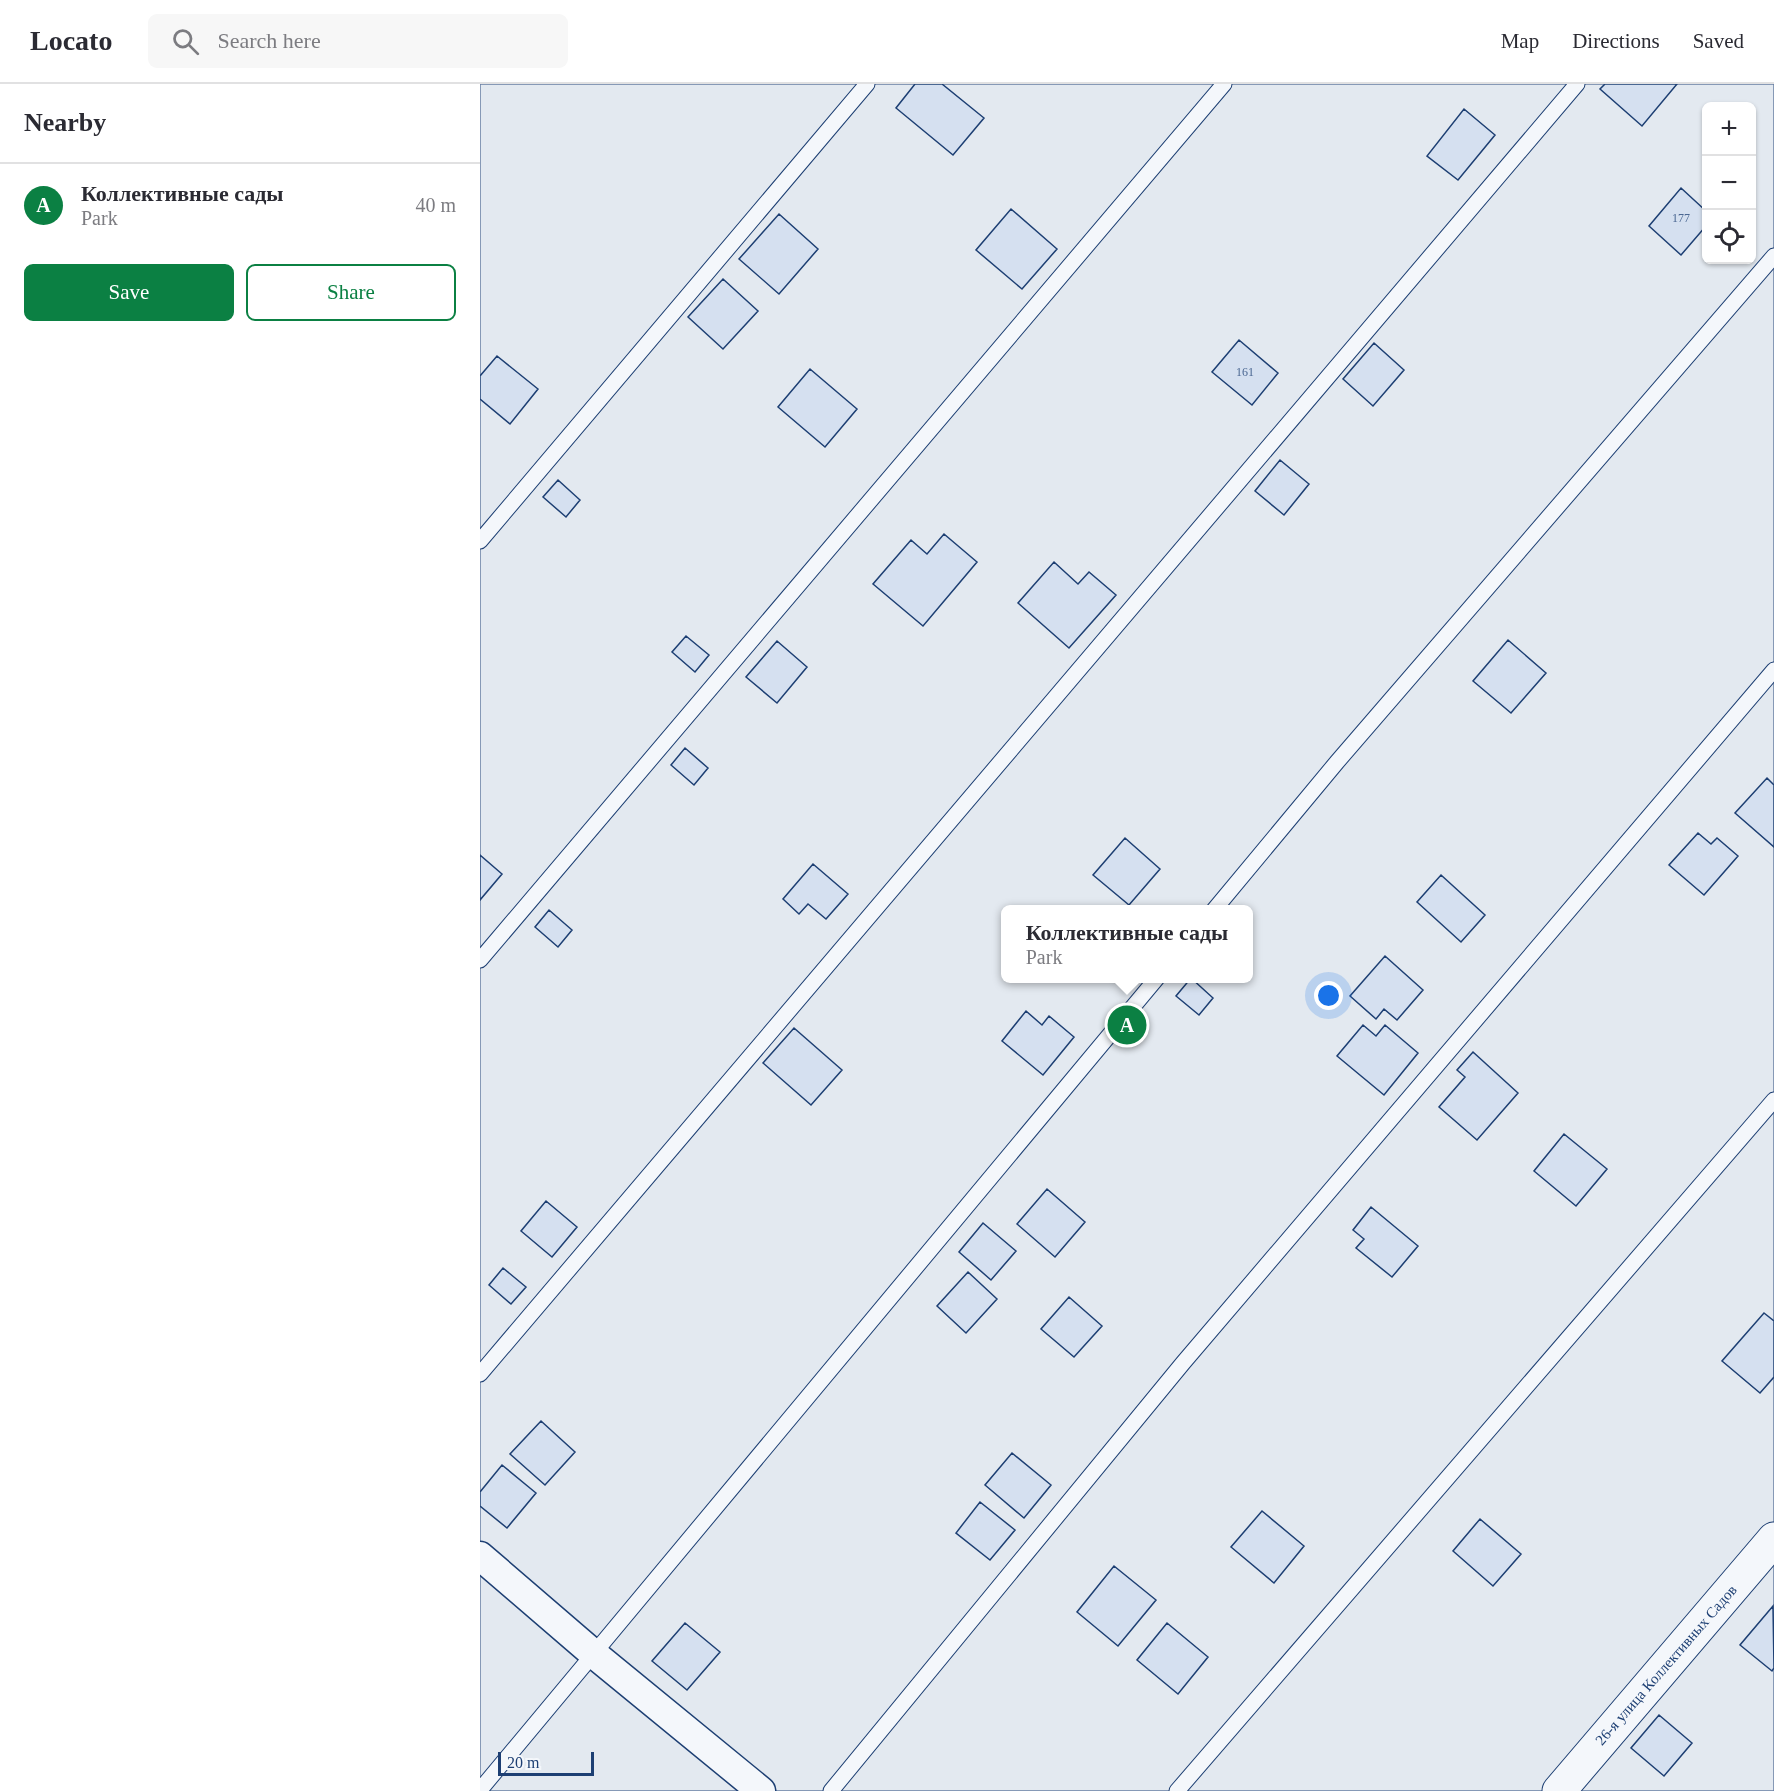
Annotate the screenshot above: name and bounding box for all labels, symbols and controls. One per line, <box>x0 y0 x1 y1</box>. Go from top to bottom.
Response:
search box <box>148 14 568 68</box>
text: Locato <box>30 25 112 56</box>
icon: search <box>169 25 202 58</box>
text: Search here <box>217 28 321 53</box>
text: Map <box>1501 29 1539 53</box>
text: Directions <box>1572 29 1660 53</box>
text: Saved <box>1693 29 1744 53</box>
map controls <box>1702 102 1756 264</box>
button: + <box>1702 102 1756 156</box>
text: Nearby <box>24 108 106 137</box>
button: − <box>1702 156 1756 210</box>
text: Коллективные сады <box>81 181 284 206</box>
text: A <box>36 194 51 216</box>
text: 40 m <box>415 194 456 216</box>
text: Park <box>81 207 118 229</box>
button: locate <box>1702 210 1756 264</box>
house number: 177 <box>1672 211 1690 225</box>
button: Save <box>24 264 234 321</box>
button: Share <box>246 264 456 321</box>
house number: 161 <box>1236 365 1254 379</box>
popup <box>1001 905 1253 983</box>
text: Коллективные сады <box>1026 920 1228 945</box>
text: Park <box>1026 946 1062 968</box>
your location <box>1314 981 1343 1010</box>
pin: A <box>1108 1002 1146 1048</box>
street label: 26-я улица Коллективных Садов <box>1592 1582 1740 1748</box>
scale bar <box>498 1749 594 1776</box>
text: 20 m <box>507 1754 539 1771</box>

